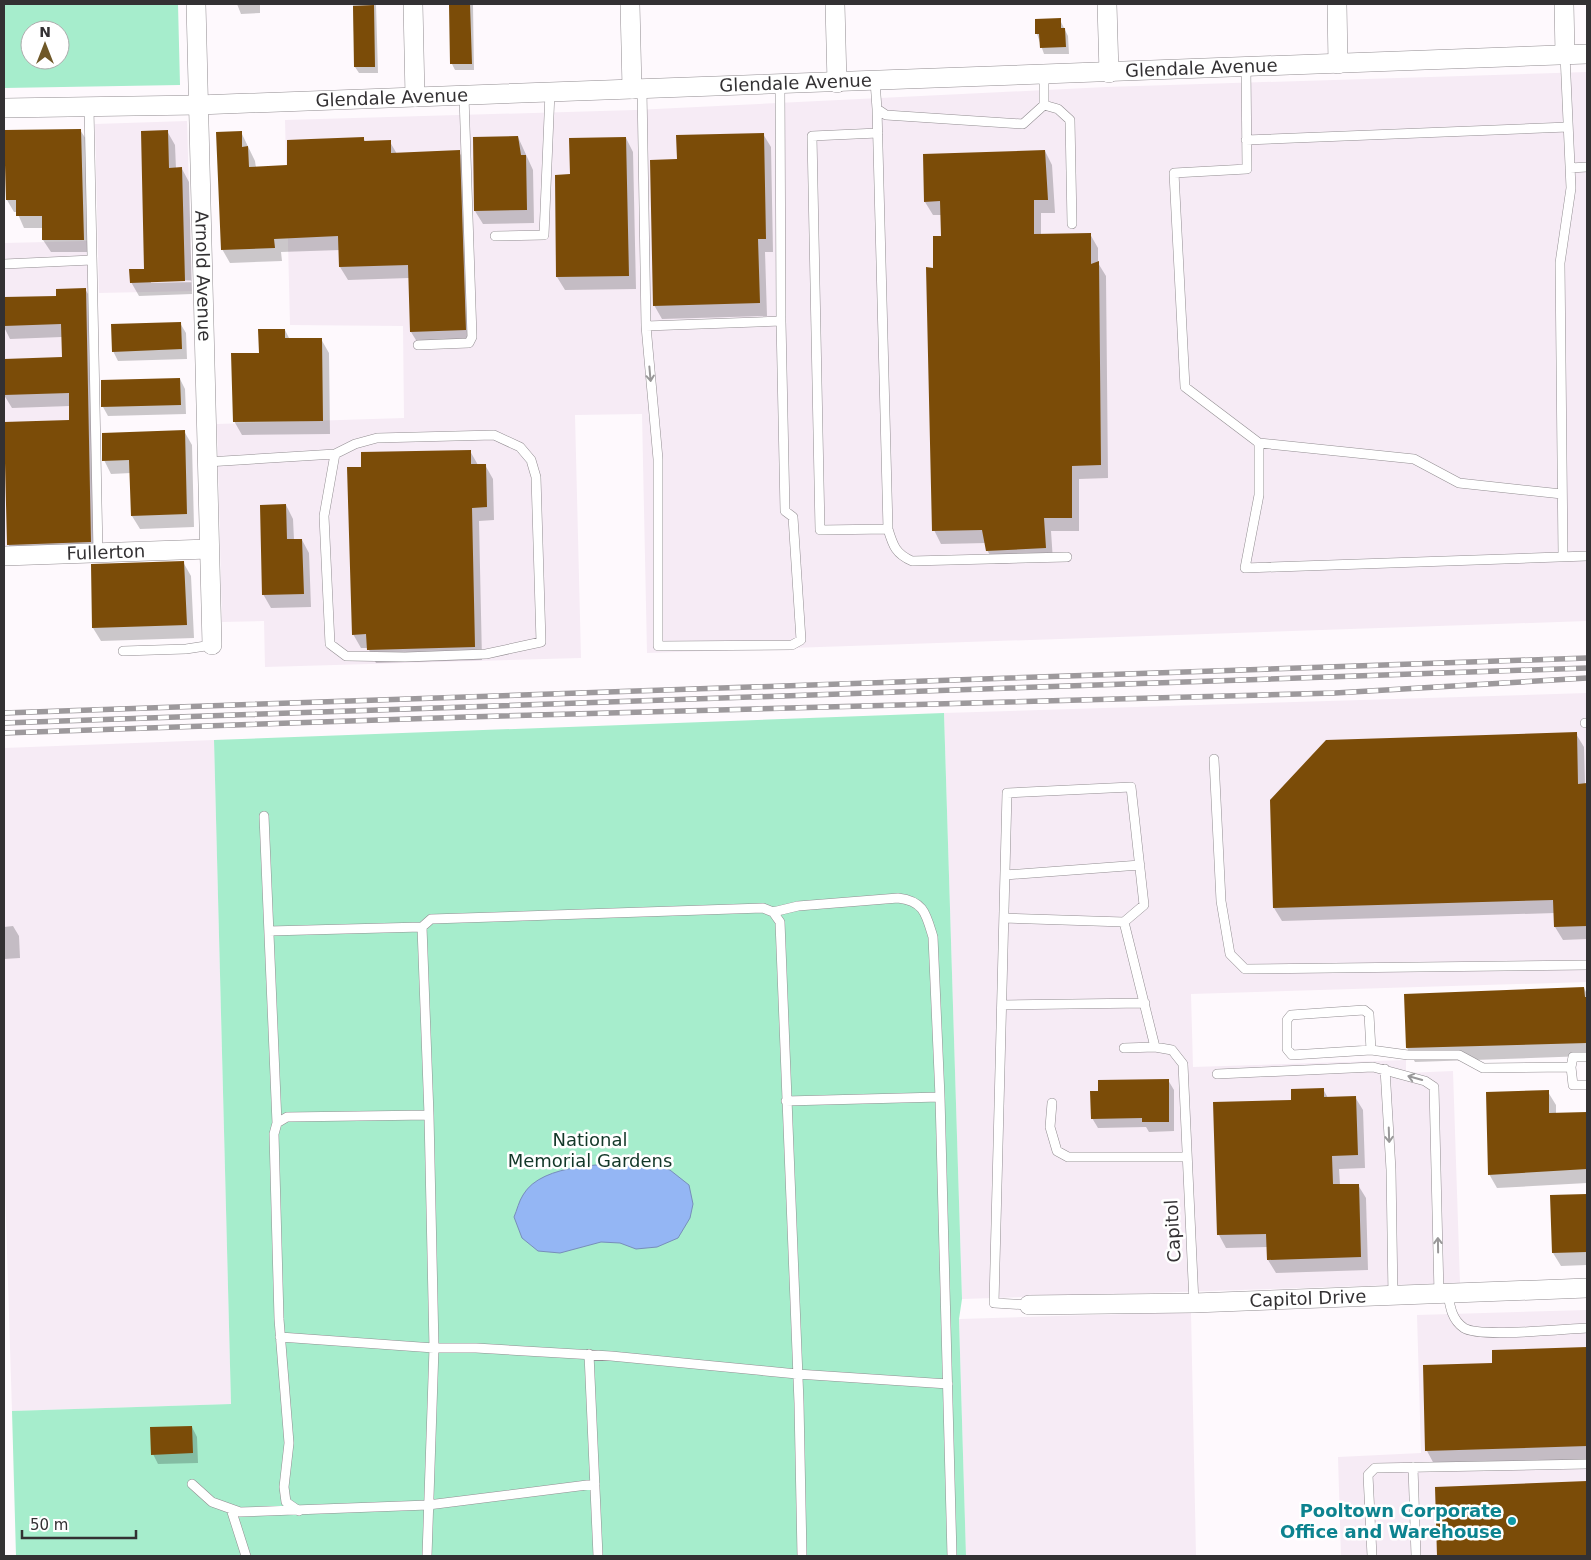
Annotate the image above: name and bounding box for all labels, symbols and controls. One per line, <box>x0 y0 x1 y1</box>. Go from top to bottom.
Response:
north arrow <box>20 20 70 70</box>
text: N <box>39 24 51 40</box>
street label: Glendale Avenue <box>1125 54 1278 81</box>
street label: Glendale Avenue <box>719 69 872 96</box>
street label: Glendale Avenue <box>315 84 469 111</box>
street label: Arnold Avenue <box>191 210 215 342</box>
one-way arrow <box>645 366 655 382</box>
street label: Fullerton <box>66 540 146 564</box>
one-way arrow <box>1408 1073 1424 1082</box>
one-way arrow <box>1385 1127 1394 1143</box>
park label: National Memorial Gardens <box>508 1129 672 1171</box>
street label: Capitol <box>1160 1199 1185 1263</box>
one-way arrow <box>1433 1238 1443 1254</box>
street label: Capitol Drive <box>1249 1285 1367 1311</box>
place label: Pooltown Corporate Office and Warehouse <box>1280 1500 1502 1542</box>
scale bar <box>22 1508 136 1540</box>
marker: Pooltown Corporate Office and Warehouse <box>1506 1515 1518 1527</box>
text: 50 m <box>30 1516 68 1534</box>

